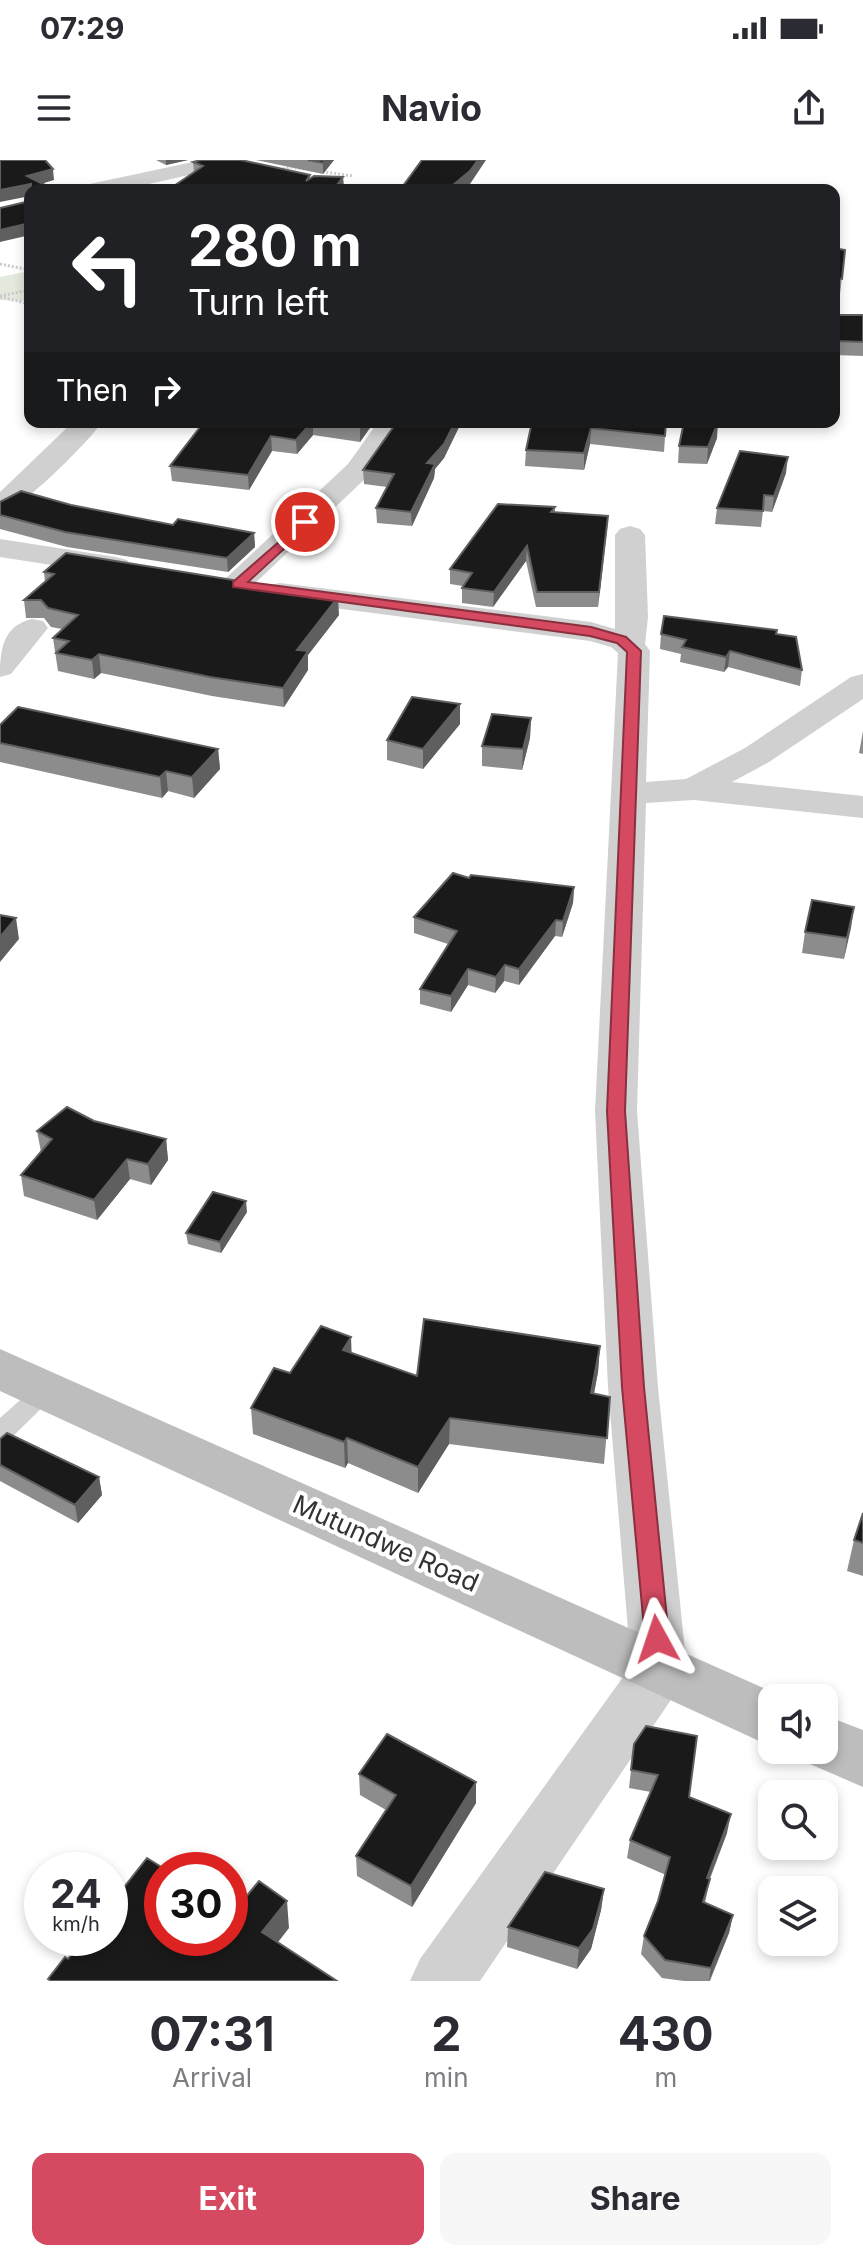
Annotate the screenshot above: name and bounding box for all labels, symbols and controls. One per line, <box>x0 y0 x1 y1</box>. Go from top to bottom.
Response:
text: 07:29 <box>40 10 124 46</box>
icon: menu <box>32 86 76 130</box>
text: Navio <box>381 86 482 130</box>
icon: share <box>787 86 831 130</box>
text: 280 m <box>188 212 362 280</box>
icon: left <box>56 216 160 320</box>
text: Turn left <box>188 280 329 324</box>
icon: right <box>144 368 188 412</box>
text: Then <box>56 372 128 408</box>
pin <box>271 488 339 556</box>
icon: arrive <box>283 500 327 544</box>
street label: Mutundwe Road <box>288 1488 484 1598</box>
position arrow <box>615 1597 699 1681</box>
map controls <box>758 1684 838 1956</box>
button: sound <box>758 1684 838 1764</box>
button: search <box>758 1780 838 1860</box>
speed limit sign: 30 <box>144 1852 248 1956</box>
text: 24 <box>50 1869 102 1918</box>
button: layers <box>758 1876 838 1956</box>
text: km/h <box>52 1912 100 1936</box>
text: 07:31 <box>149 2004 275 2063</box>
text: 2 <box>431 2004 461 2063</box>
text: 430 <box>618 2004 714 2063</box>
text: Arrival <box>172 2062 252 2093</box>
text: min <box>424 2062 469 2093</box>
text: m <box>654 2062 677 2093</box>
button: Exit <box>32 2153 424 2245</box>
button: Share <box>440 2153 831 2245</box>

